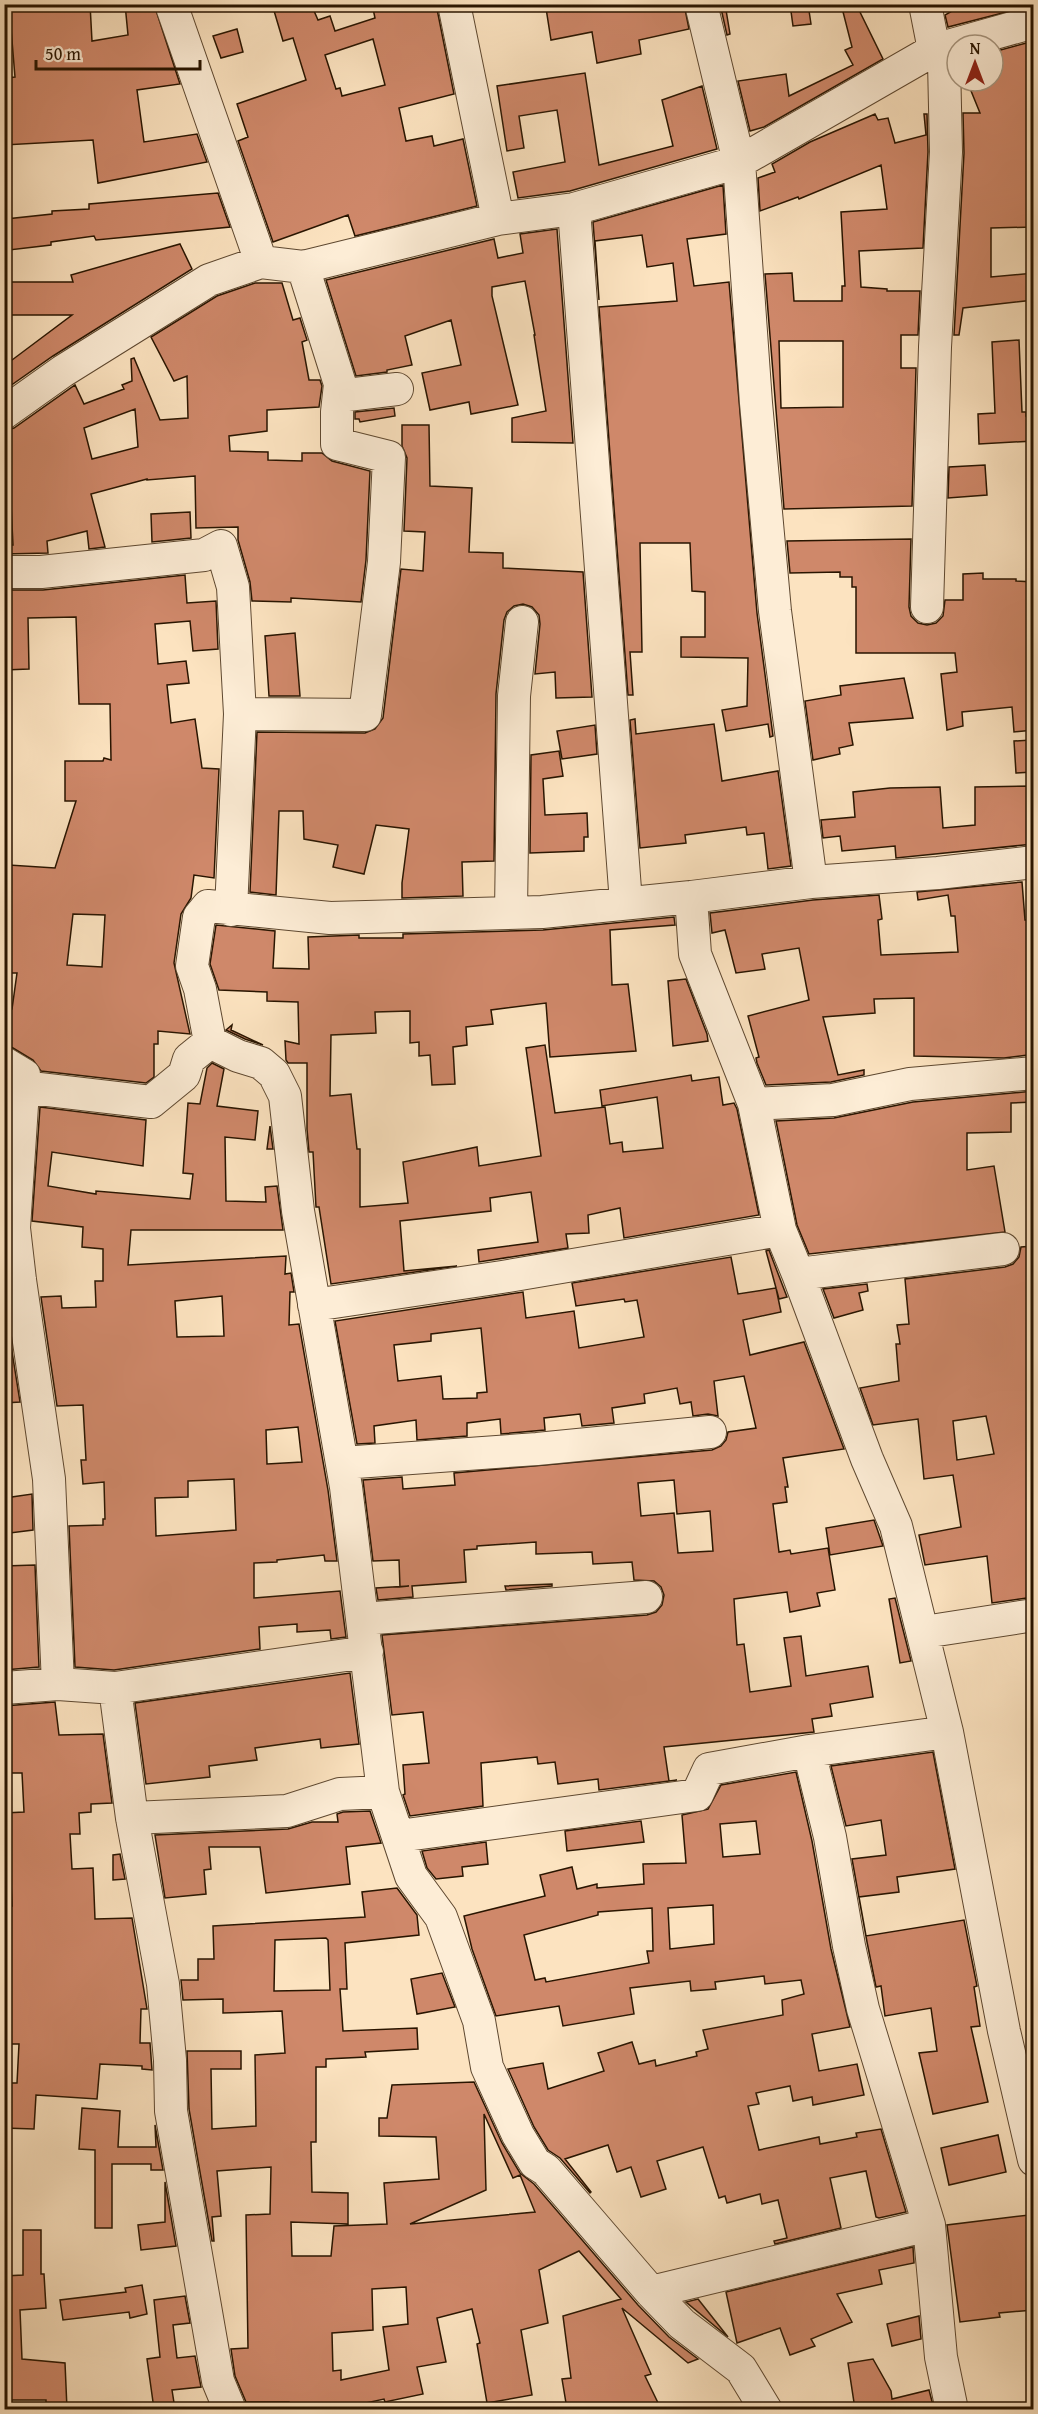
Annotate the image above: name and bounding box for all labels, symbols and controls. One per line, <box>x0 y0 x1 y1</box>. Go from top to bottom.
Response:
scale bar <box>36 33 200 71</box>
north arrow <box>945 33 1005 93</box>
text: N <box>970 36 981 60</box>
text: 50 m <box>45 40 81 67</box>

